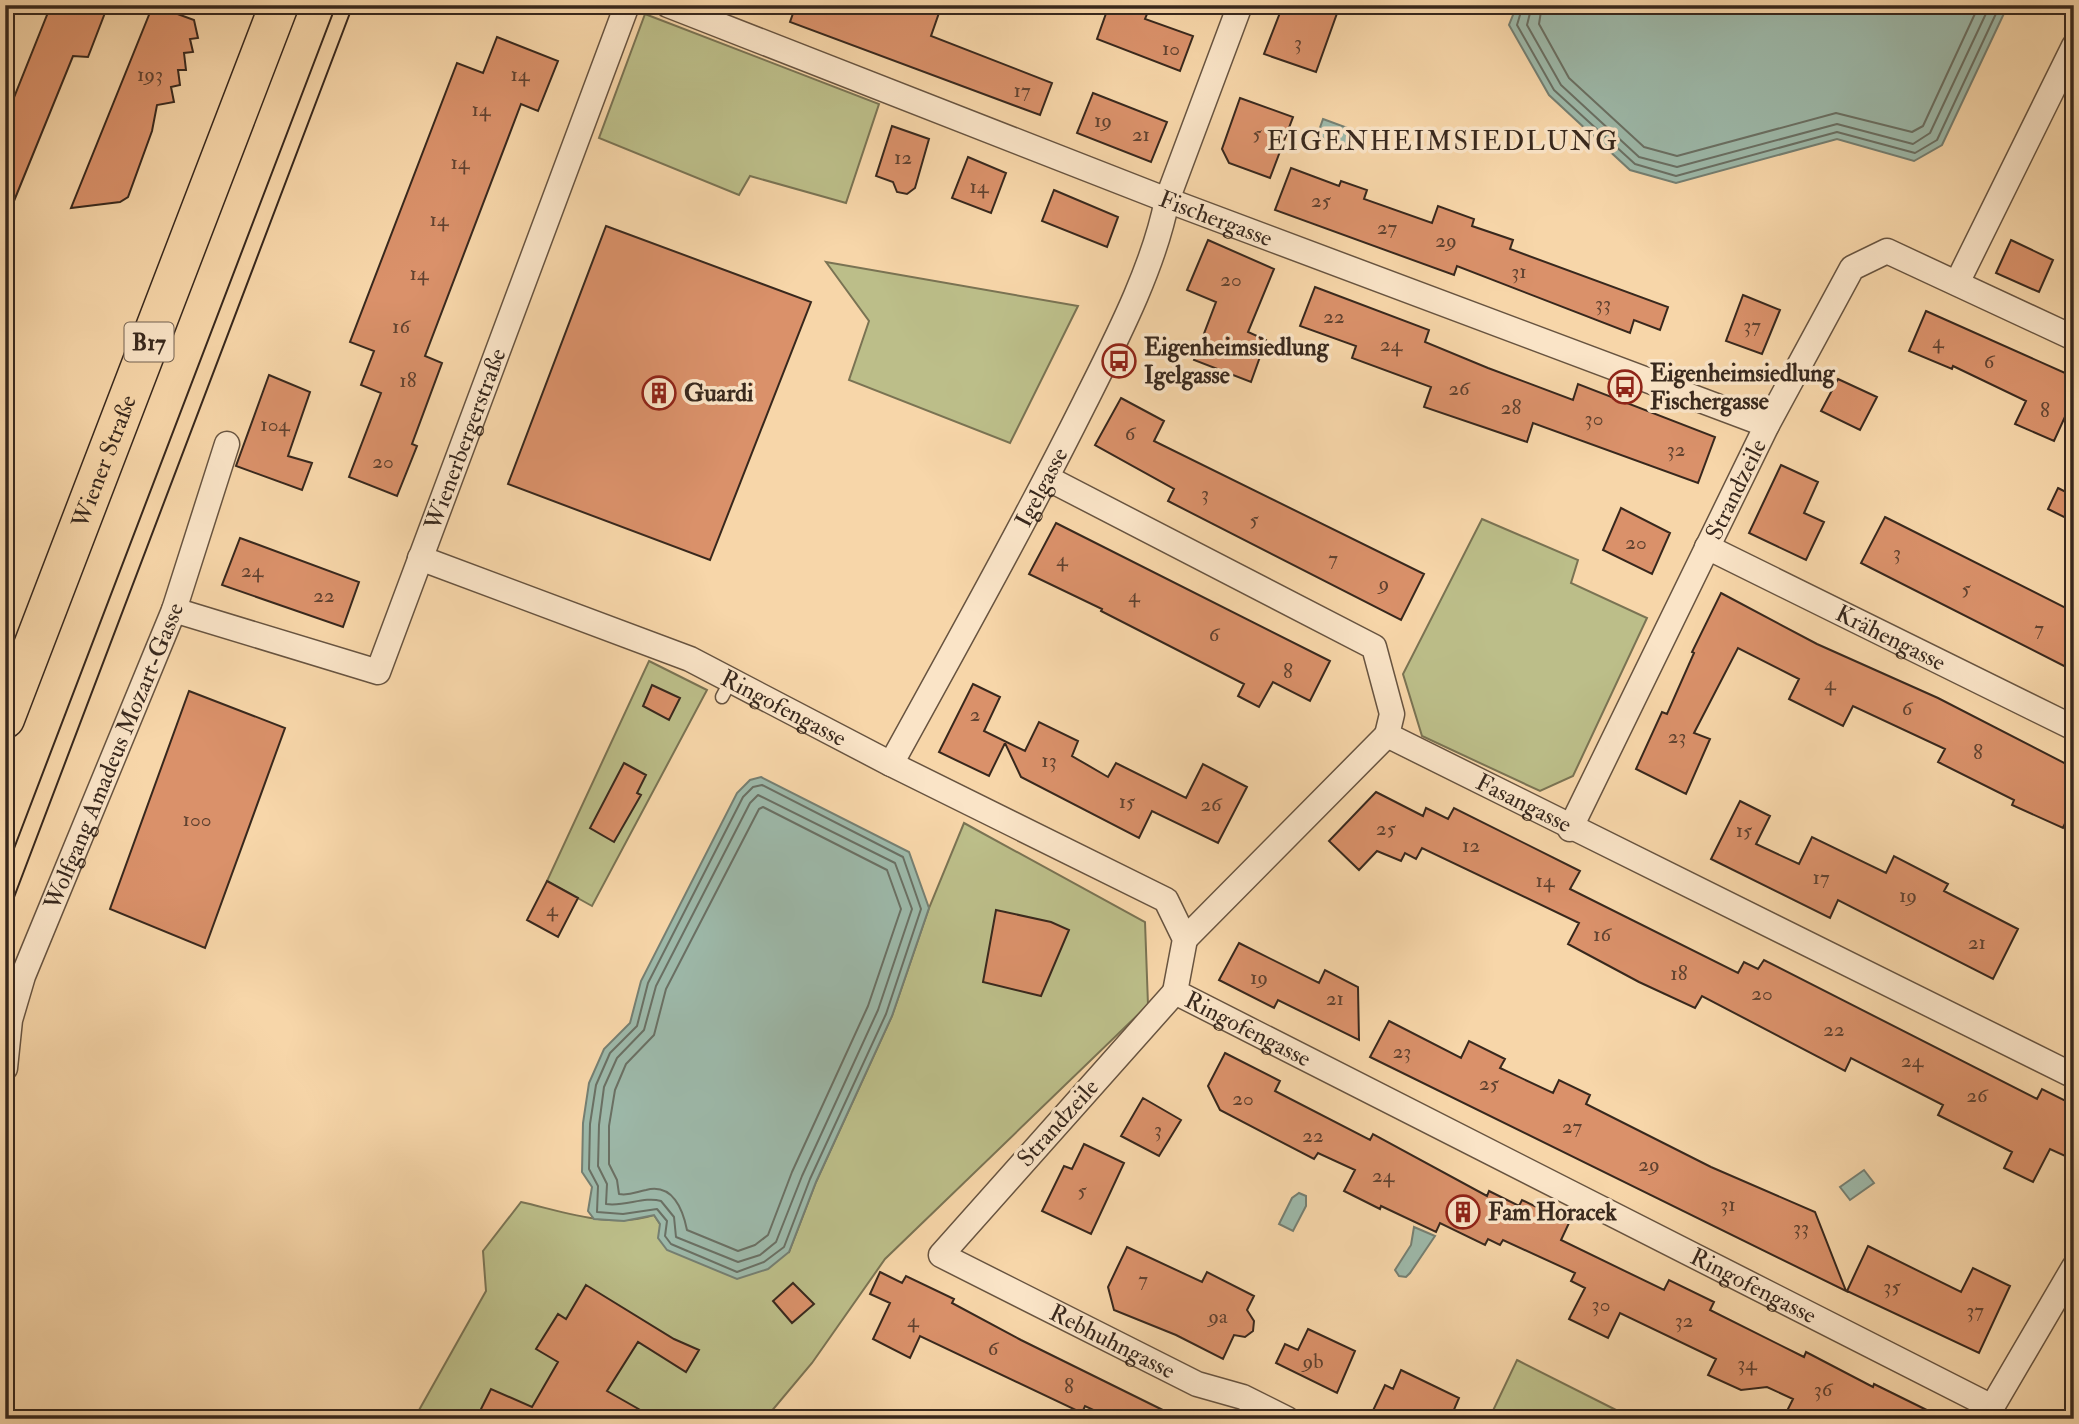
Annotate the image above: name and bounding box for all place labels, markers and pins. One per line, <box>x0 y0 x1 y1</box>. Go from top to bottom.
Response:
place label: Eigenheimsiedlung Igelgasse <box>1144 332 1330 391</box>
bus stop icon: Eigenheimsiedlung Igelgasse <box>1100 342 1138 380</box>
place label: Eigenheimsiedlung Fischergasse <box>1650 358 1836 417</box>
bus stop icon: Eigenheimsiedlung Fischergasse <box>1606 368 1644 406</box>
building icon: Guardi <box>640 374 678 412</box>
place label: Guardi <box>684 378 754 409</box>
building icon: Fam Horacek <box>1444 1193 1482 1231</box>
place label: Fam Horacek <box>1488 1197 1617 1228</box>

